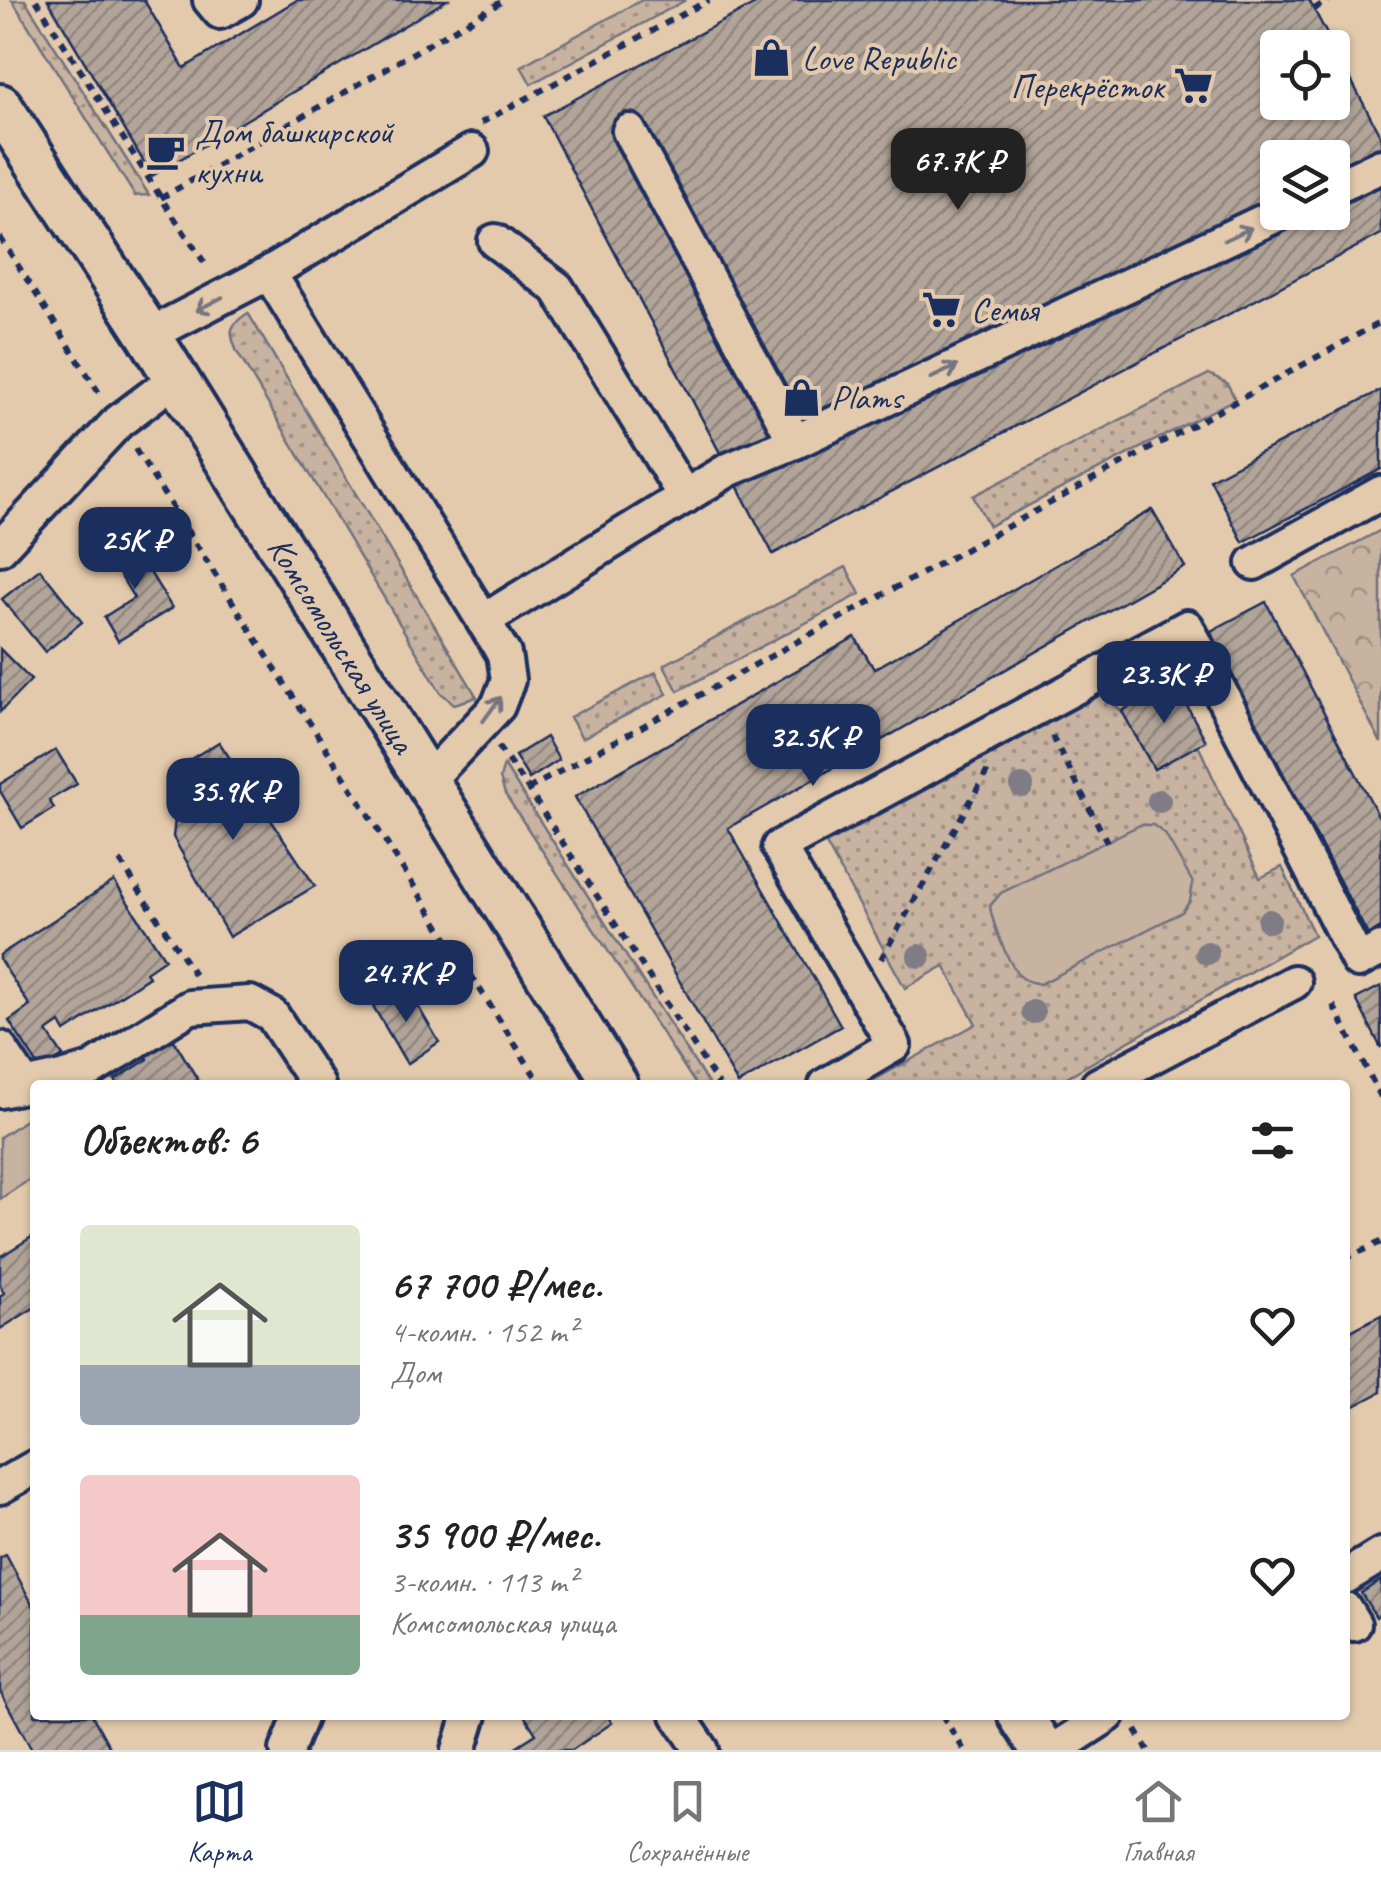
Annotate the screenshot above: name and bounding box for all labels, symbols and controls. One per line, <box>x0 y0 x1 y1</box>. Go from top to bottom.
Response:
map controls <box>1260 30 1350 230</box>
button: locate <box>1260 30 1350 120</box>
place label: Love Republic <box>802 36 958 81</box>
shop icon: Love Republic <box>751 37 793 79</box>
place label: Перекрёсток <box>1011 64 1166 109</box>
supermarket icon: Перекрёсток <box>1173 65 1215 107</box>
place label: Дом башкирской кухни <box>195 109 395 194</box>
pin: 67.7K ₽ <box>866 128 1050 213</box>
cafe icon: Дом башкирской кухни <box>144 130 186 172</box>
text: 67.7K ₽ <box>913 140 1003 181</box>
button: layers <box>1260 140 1350 230</box>
one-way arrow <box>1223 223 1253 242</box>
place label: Семья <box>971 287 1040 332</box>
supermarket icon: Семья <box>920 288 962 330</box>
one-way arrow <box>195 295 224 314</box>
one-way arrow <box>928 361 958 380</box>
place label: Plams <box>831 375 905 420</box>
shop icon: Plams <box>780 376 822 418</box>
pin: 25K ₽ <box>65 507 205 592</box>
text: 25K ₽ <box>101 519 169 560</box>
street label: Комсомольская улица <box>257 528 427 763</box>
pin: 23.3K ₽ <box>1072 641 1256 726</box>
text: 23.3K ₽ <box>1119 653 1209 694</box>
one-way arrow <box>481 696 502 723</box>
pin: 32.5K ₽ <box>721 704 905 789</box>
text: 32.5K ₽ <box>768 716 858 757</box>
pin: 35.9K ₽ <box>141 758 325 843</box>
text: 35.9K ₽ <box>188 770 278 811</box>
pin: 24.7K ₽ <box>314 940 498 1025</box>
text: 24.7K ₽ <box>361 952 451 993</box>
icon: filters <box>1245 1113 1300 1168</box>
text: Объектов: 6 <box>80 1114 257 1167</box>
text: 67 700 ₽/мес. <box>390 1258 602 1311</box>
icon: home <box>160 1265 280 1385</box>
icon: heart <box>1245 1298 1300 1353</box>
text: 4-комн. · 152 m² <box>390 1311 577 1352</box>
text: Дом <box>390 1352 441 1393</box>
text: 35 900 ₽/мес. <box>390 1508 600 1561</box>
icon: home <box>160 1515 280 1635</box>
icon: heart <box>1245 1548 1300 1603</box>
text: 3-комн. · 113 m² <box>390 1561 577 1602</box>
text: Комсомольская улица <box>390 1602 615 1643</box>
tab: Карта <box>188 1774 252 1869</box>
tab: Сохранённые <box>627 1774 748 1869</box>
tab: Главная <box>1123 1774 1193 1869</box>

